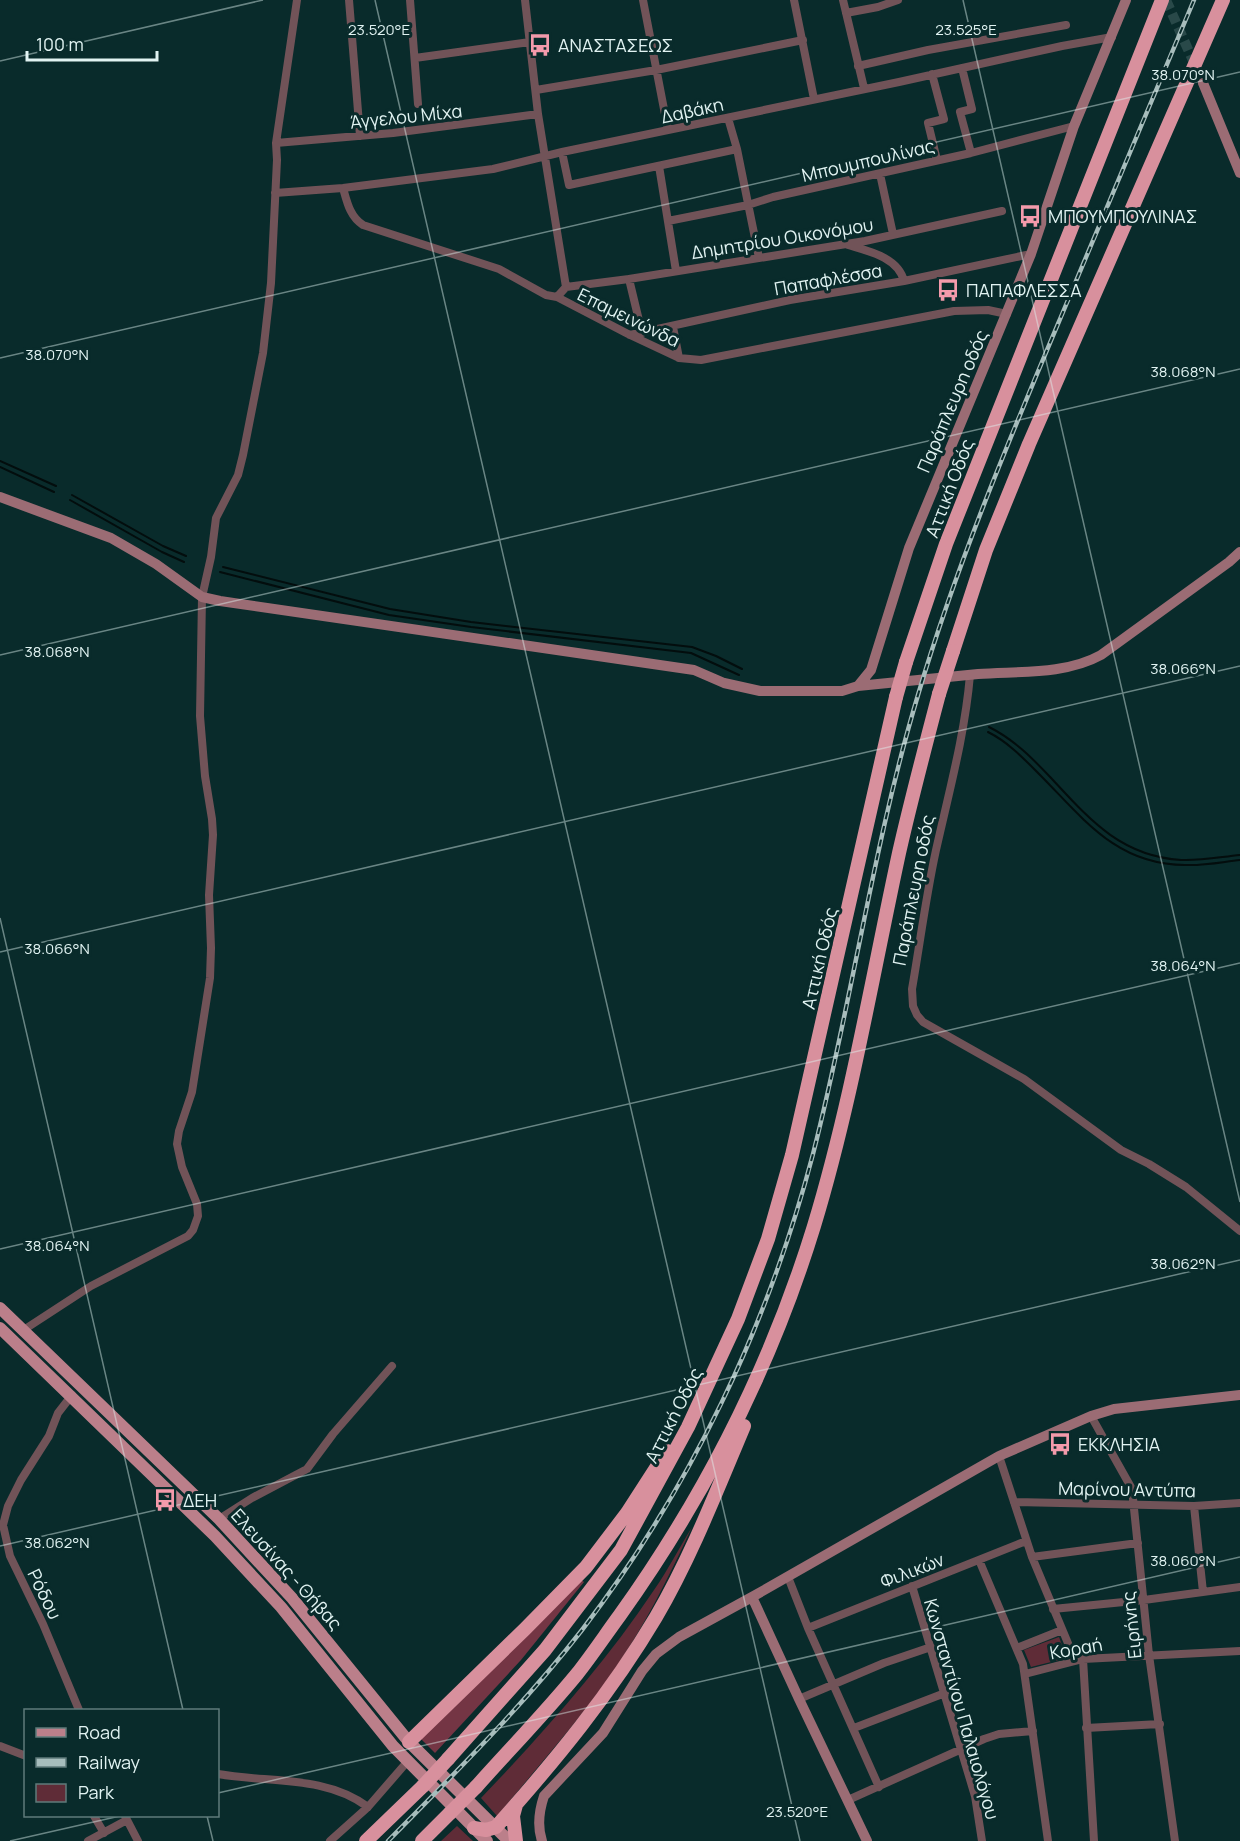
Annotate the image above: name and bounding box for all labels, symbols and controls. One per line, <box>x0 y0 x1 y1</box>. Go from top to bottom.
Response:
text: 23.520°E <box>348 19 410 40</box>
text: 23.525°E <box>935 19 997 40</box>
scale bar <box>27 24 158 62</box>
text: 100 m <box>36 32 84 56</box>
bus stop icon: ΑΝΑΣΤΑΣΕΩΣ <box>527 32 553 58</box>
place label: ΑΝΑΣΤΑΣΕΩΣ <box>558 33 673 57</box>
text: 38.070°N <box>1151 64 1215 85</box>
street label: Δαβάκη <box>659 92 725 128</box>
street label: Άγγελου Μίχα <box>349 98 463 134</box>
street label: Μπουμπουλίνας <box>799 133 937 187</box>
bus stop icon: ΜΠΟΥΜΠΟΥΛΙΝΑΣ <box>1017 203 1043 229</box>
place label: ΜΠΟΥΜΠΟΥΛΙΝΑΣ <box>1048 204 1197 228</box>
street label: Δημητρίου Οικονόμου <box>689 212 875 264</box>
street label: Παπαφλέσσα <box>772 258 884 300</box>
bus stop icon: ΠΑΠΑΦΛΕΣΣΑ <box>935 277 961 303</box>
place label: ΠΑΠΑΦΛΕΣΣΑ <box>966 278 1082 302</box>
street label: Επαμεινώνδα <box>574 282 684 352</box>
street label: Παράπλευρη οδός <box>911 326 993 476</box>
text: 38.070°N <box>25 344 89 365</box>
text: 38.068°N <box>1151 361 1216 382</box>
street label: Αττική Οδός <box>919 435 979 541</box>
text: 38.068°N <box>25 641 90 662</box>
text: 38.066°N <box>1150 658 1216 679</box>
street label: Παράπλευρη οδός <box>887 813 939 967</box>
street label: Αττική Οδός <box>796 905 842 1011</box>
text: 38.066°N <box>24 938 90 959</box>
text: 38.064°N <box>1150 955 1216 976</box>
text: 38.064°N <box>24 1235 90 1256</box>
text: 38.062°N <box>1151 1253 1215 1274</box>
street label: Αττική Οδός <box>639 1363 707 1467</box>
bus stop icon: ΕΚΚΛΗΣΙΑ <box>1047 1431 1073 1457</box>
place label: ΕΚΚΛΗΣΙΑ <box>1078 1432 1161 1456</box>
street label: Μαρίνου Αντύπα <box>1058 1476 1196 1502</box>
bus stop icon: ΔΕΗ <box>152 1487 178 1513</box>
place label: ΔΕΗ <box>183 1488 217 1512</box>
street label: Ελευσίνας - Θήβας <box>226 1503 348 1635</box>
text: 38.062°N <box>25 1532 89 1553</box>
street label: Φιλικών <box>877 1547 947 1593</box>
text: 38.060°N <box>1150 1550 1216 1571</box>
street label: Ρόδου <box>23 1565 67 1623</box>
street label: Ειρήνης <box>1116 1590 1146 1660</box>
street label: Κωνσταντίνου Παλαιολόγου <box>919 1596 1005 1822</box>
street label: Κοραή <box>1048 1632 1104 1664</box>
legend <box>24 1709 219 1817</box>
text: Road <box>78 1720 121 1744</box>
text: Railway <box>78 1750 140 1774</box>
text: Park <box>78 1780 115 1804</box>
text: 23.520°E <box>766 1801 828 1822</box>

